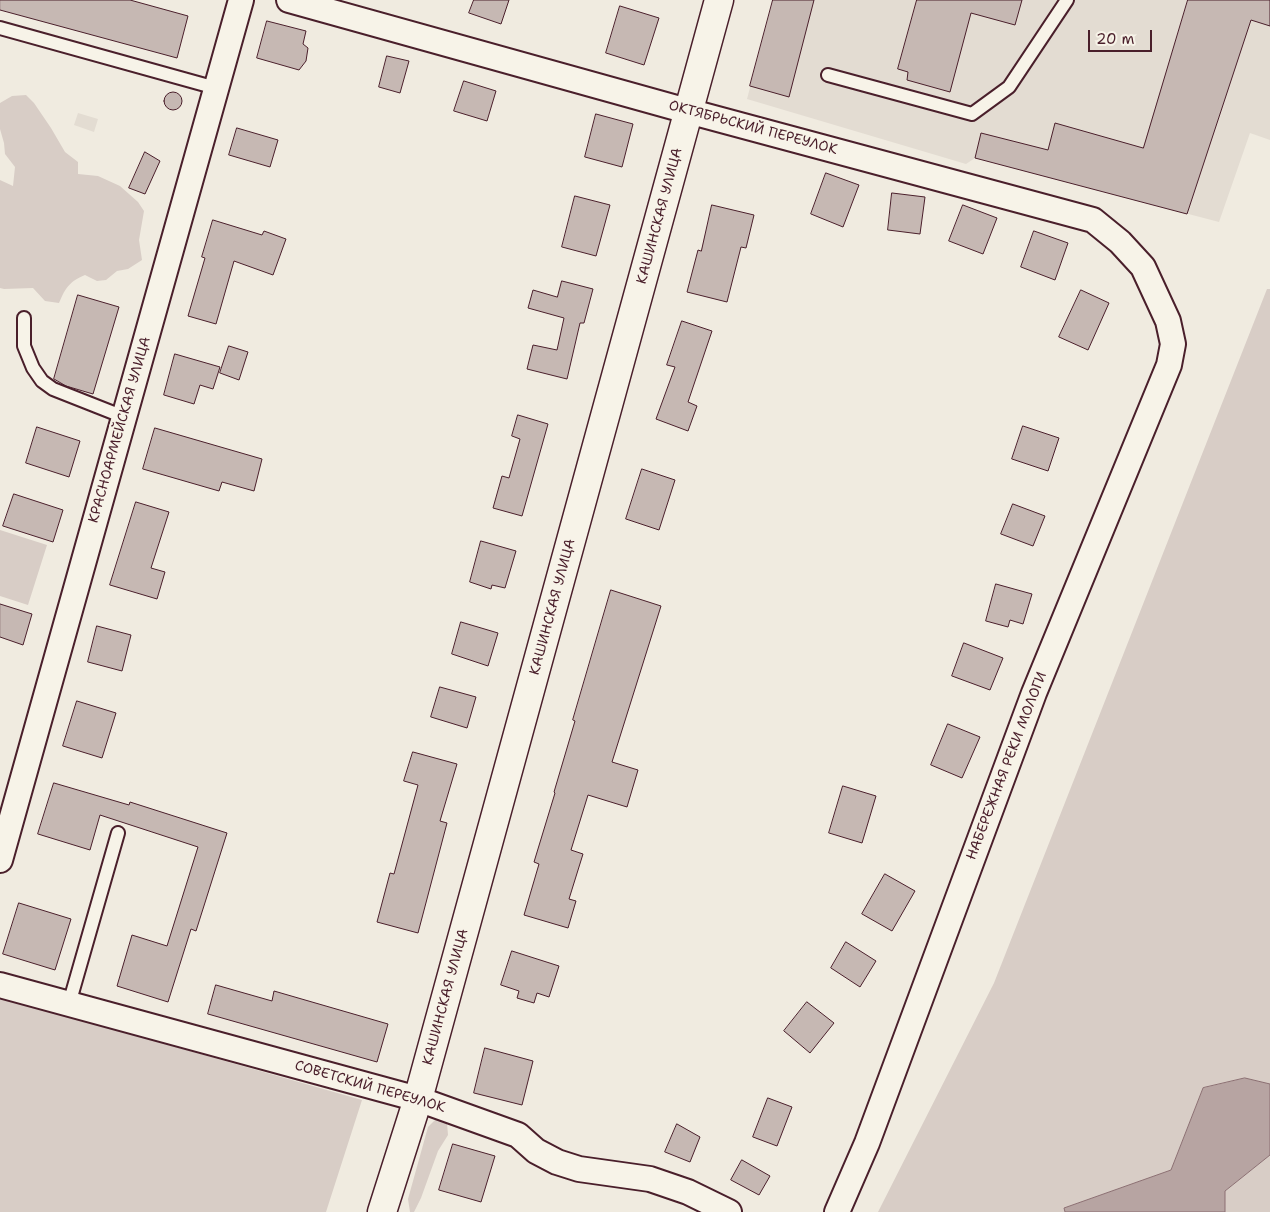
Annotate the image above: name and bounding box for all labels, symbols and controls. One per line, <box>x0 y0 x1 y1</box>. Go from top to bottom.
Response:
scale bar <box>1090 20 1154 52</box>
text: 20 m <box>1096 29 1135 49</box>
street label: ОКТЯБРЬСКИЙ ПЕРЕУЛОК <box>667 97 839 159</box>
street label: КАШИНСКАЯ УЛИЦА <box>634 146 686 286</box>
street label: КРАСНОАРМЕЙСКАЯ УЛИЦА <box>85 335 155 525</box>
street label: КАШИНСКАЯ УЛИЦА <box>527 537 579 677</box>
street label: НАБЕРЕЖНАЯ РЕКИ МОЛОГИ <box>963 670 1051 862</box>
street label: КАШИНСКАЯ УЛИЦА <box>420 927 472 1067</box>
street label: СОВЕТСКИЙ ПЕРЕУЛОК <box>293 1057 447 1117</box>

